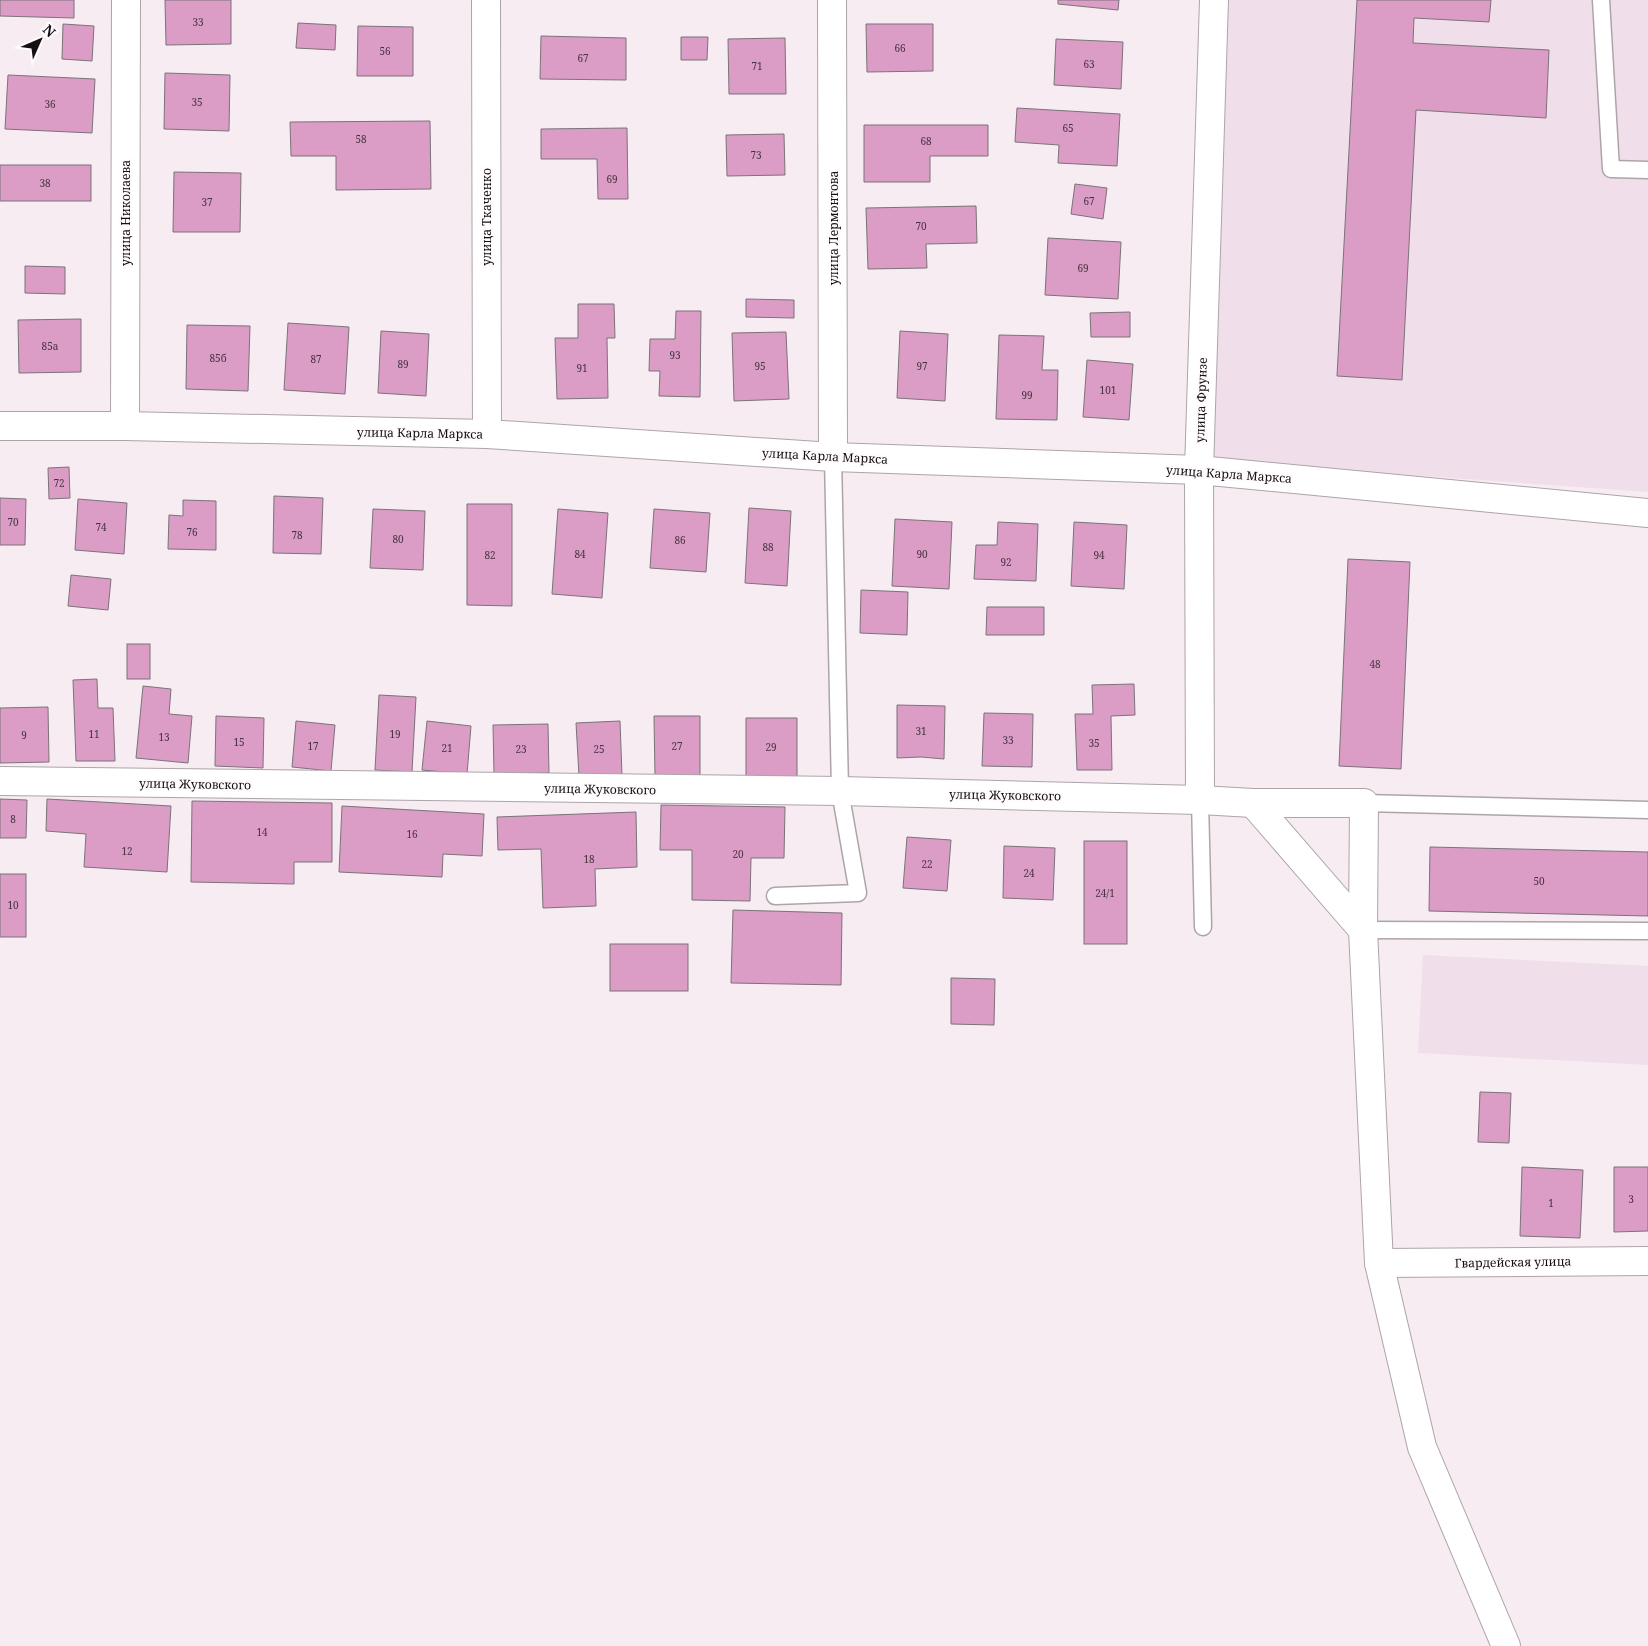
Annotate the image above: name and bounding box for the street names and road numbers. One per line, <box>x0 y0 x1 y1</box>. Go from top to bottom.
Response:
street label: улица Николаева <box>117 160 134 266</box>
street label: улица Ткаченко <box>478 168 495 266</box>
street label: улица Лермонтова <box>825 171 842 285</box>
street label: улица Фрунзе <box>1191 357 1211 443</box>
street label: улица Карла Маркса <box>357 423 483 443</box>
street label: улица Карла Маркса <box>762 444 889 468</box>
street label: улица Карла Маркса <box>1165 461 1293 487</box>
street label: улица Жуковского <box>139 775 251 793</box>
street label: улица Жуковского <box>544 780 656 798</box>
street label: улица Жуковского <box>949 786 1061 804</box>
street label: Гвардейская улица <box>1455 1252 1572 1272</box>

